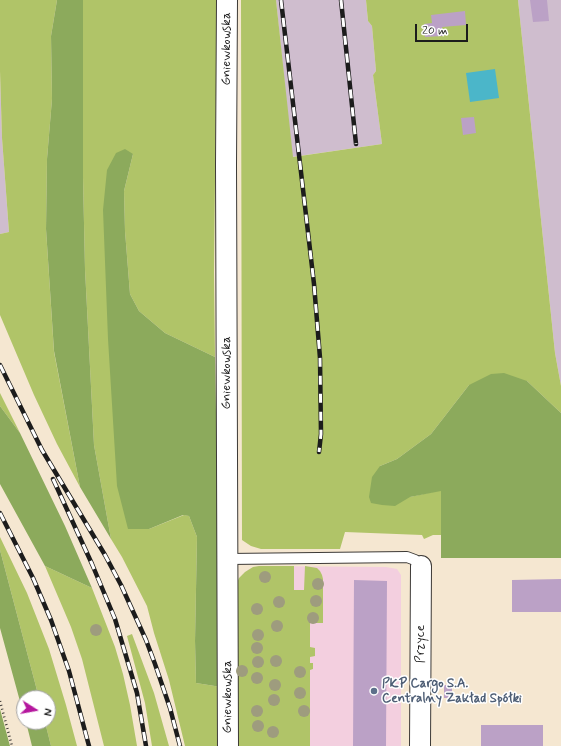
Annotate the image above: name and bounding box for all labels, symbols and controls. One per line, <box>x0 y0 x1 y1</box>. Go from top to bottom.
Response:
street label: Gniewkowska <box>219 12 235 86</box>
scale bar <box>417 16 470 42</box>
text: 20 m <box>422 23 448 39</box>
street label: Gniewkowska <box>219 336 235 410</box>
street label: Przyce <box>413 625 429 663</box>
street label: Gniewkowska <box>220 660 236 734</box>
place label: PKP Cargo S.A. Centralny Zakład Spółki <box>382 676 522 707</box>
marker: PKP Cargo S.A. Centralny Zakład Spółki <box>369 686 379 696</box>
north arrow <box>16 690 56 730</box>
text: N <box>39 707 54 717</box>

